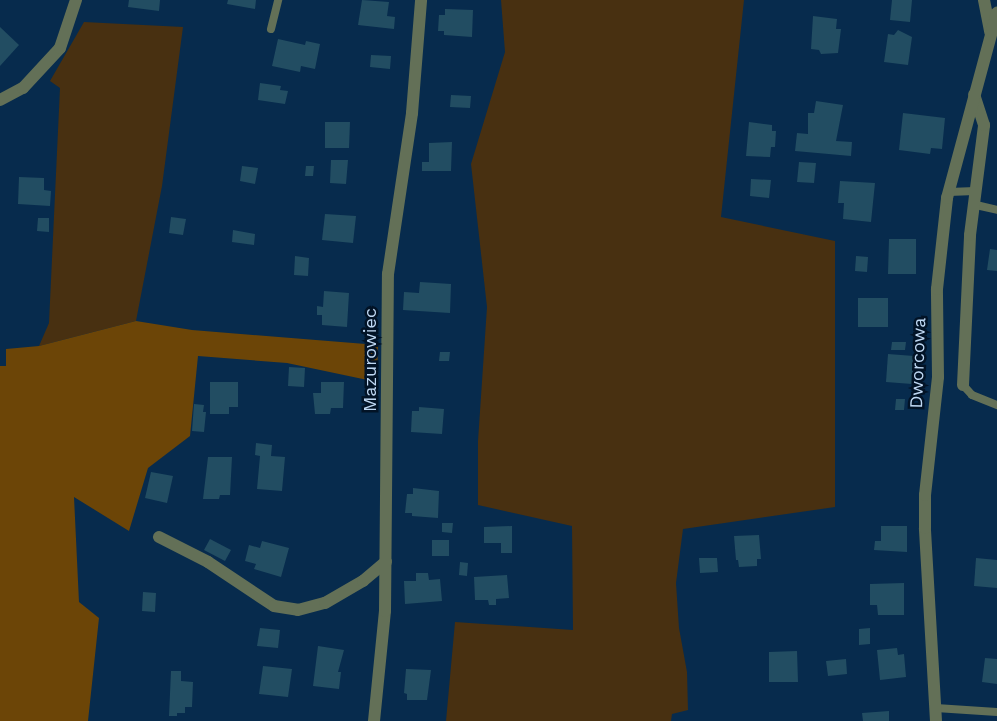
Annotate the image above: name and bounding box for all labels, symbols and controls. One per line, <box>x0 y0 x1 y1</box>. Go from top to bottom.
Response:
street label: Mazurowiec <box>359 308 381 412</box>
street label: Dworcowa <box>906 317 930 409</box>

